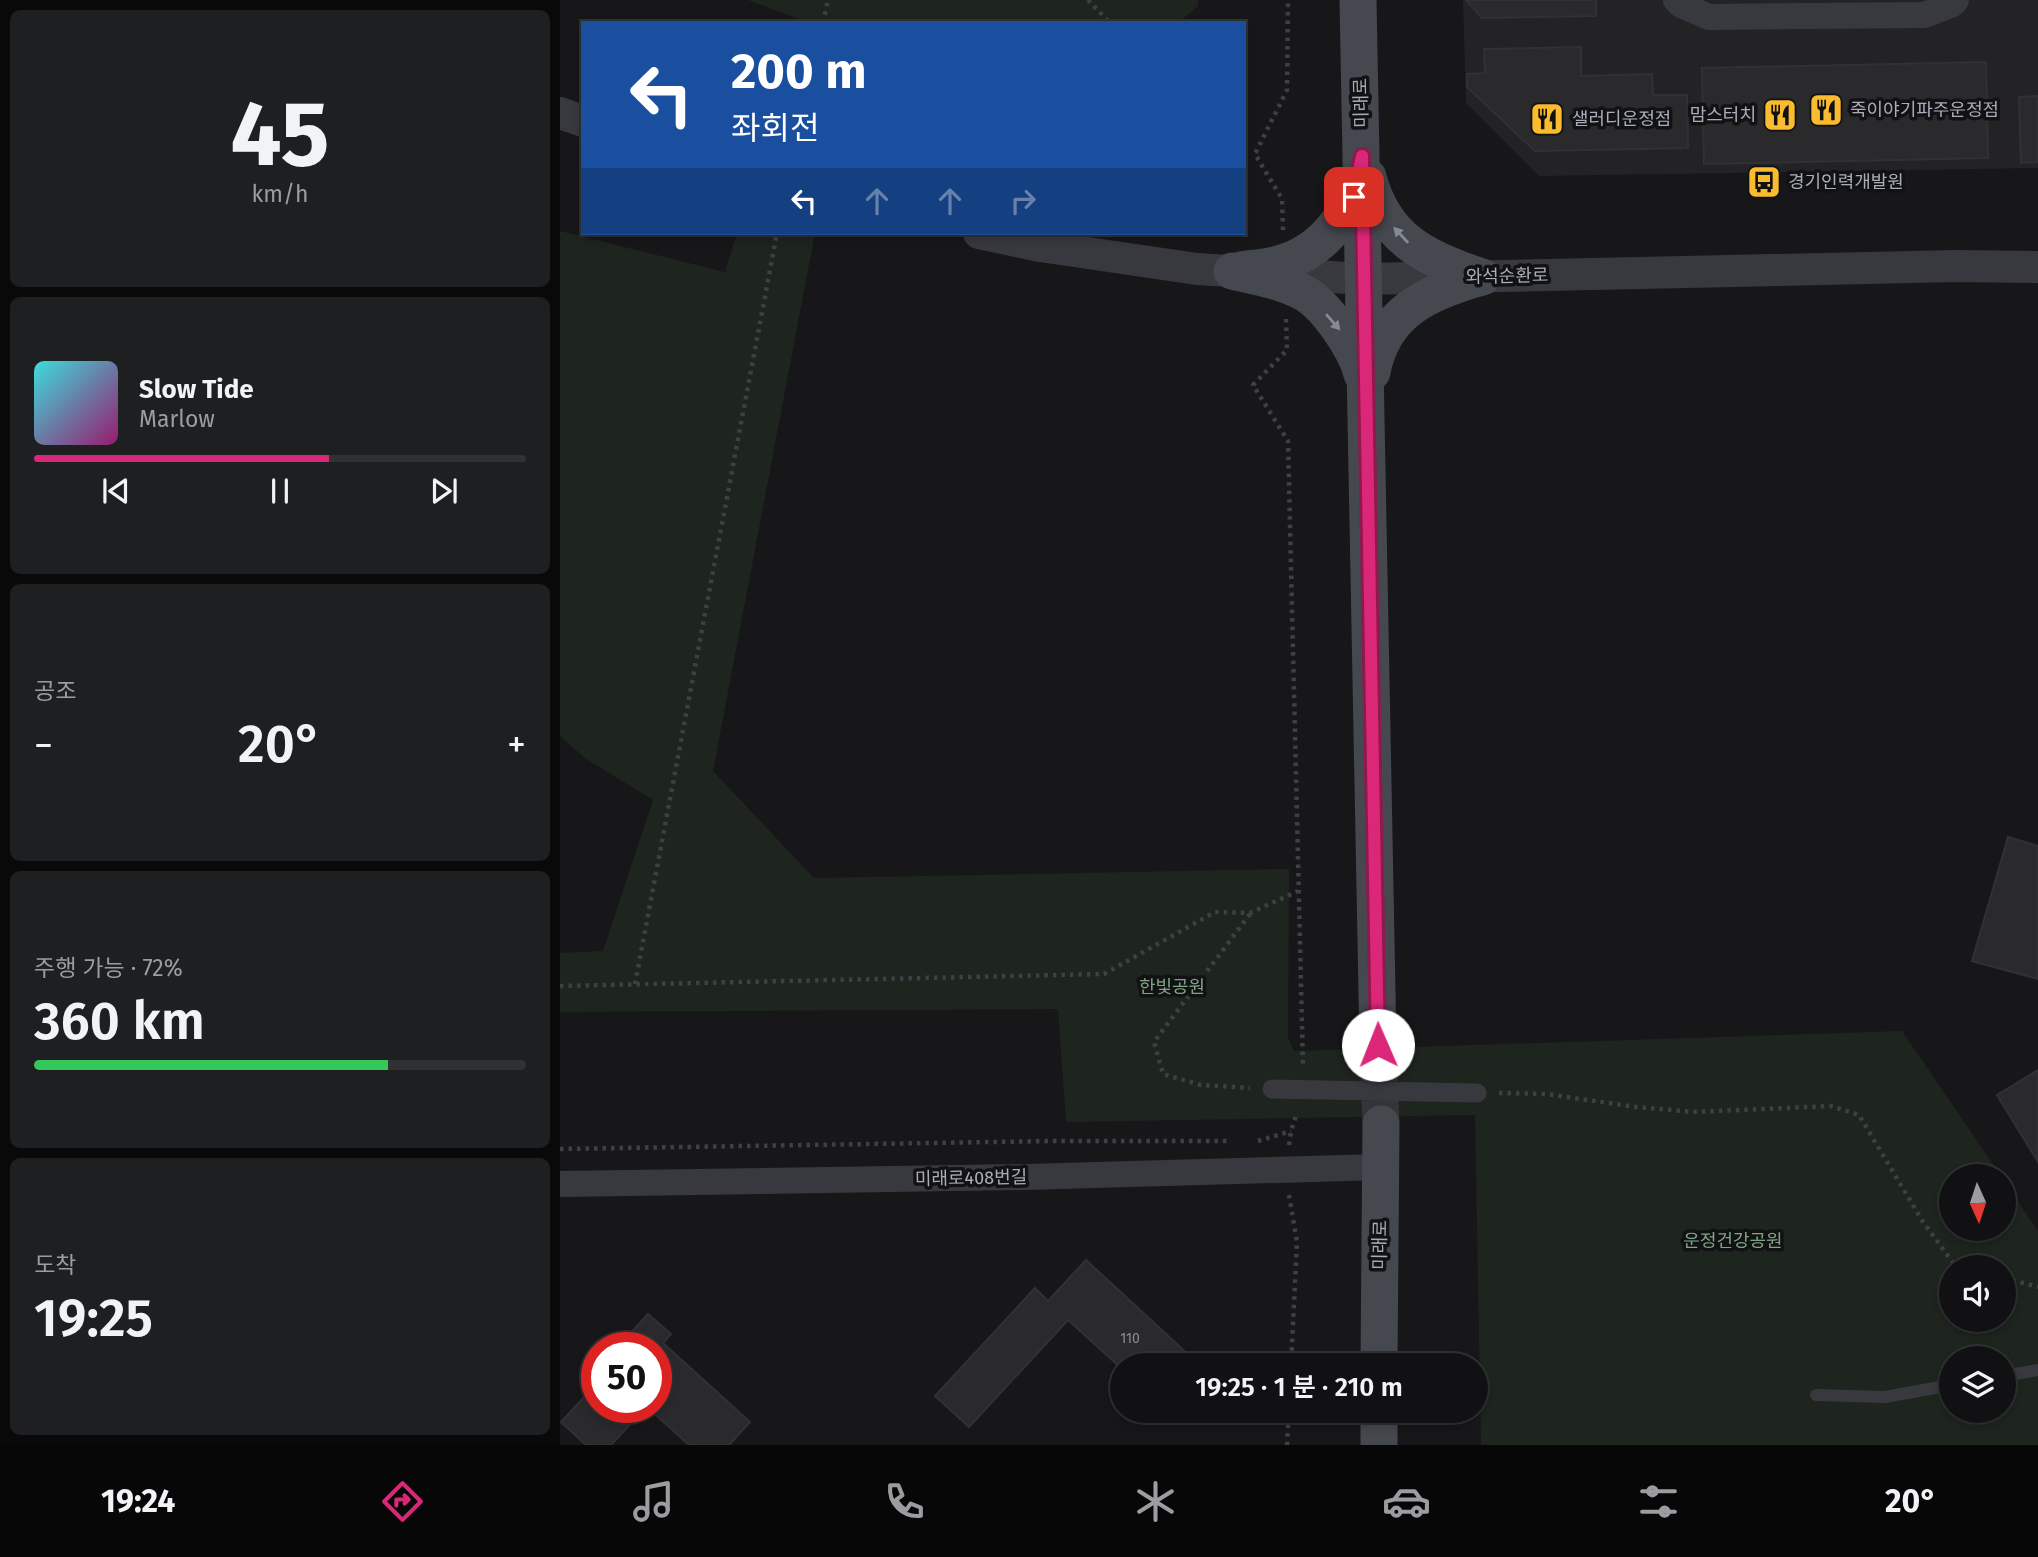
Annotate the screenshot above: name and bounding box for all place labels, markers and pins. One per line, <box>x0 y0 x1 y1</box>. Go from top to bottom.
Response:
restaurant icon: 죽이야기파주운정점 <box>1807 91 1845 129</box>
restaurant icon: 맘스터치 <box>1761 96 1799 134</box>
place label: 죽이야기파주운정점 <box>1850 99 1999 121</box>
restaurant icon: 샐러디운정점 <box>1528 100 1566 138</box>
place label: 맘스터치 <box>1690 104 1756 126</box>
place label: 샐러디운정점 <box>1572 108 1671 130</box>
bus stop icon: 경기인력개발원 <box>1745 163 1783 201</box>
pin <box>1324 167 1384 227</box>
place label: 경기인력개발원 <box>1788 171 1904 193</box>

